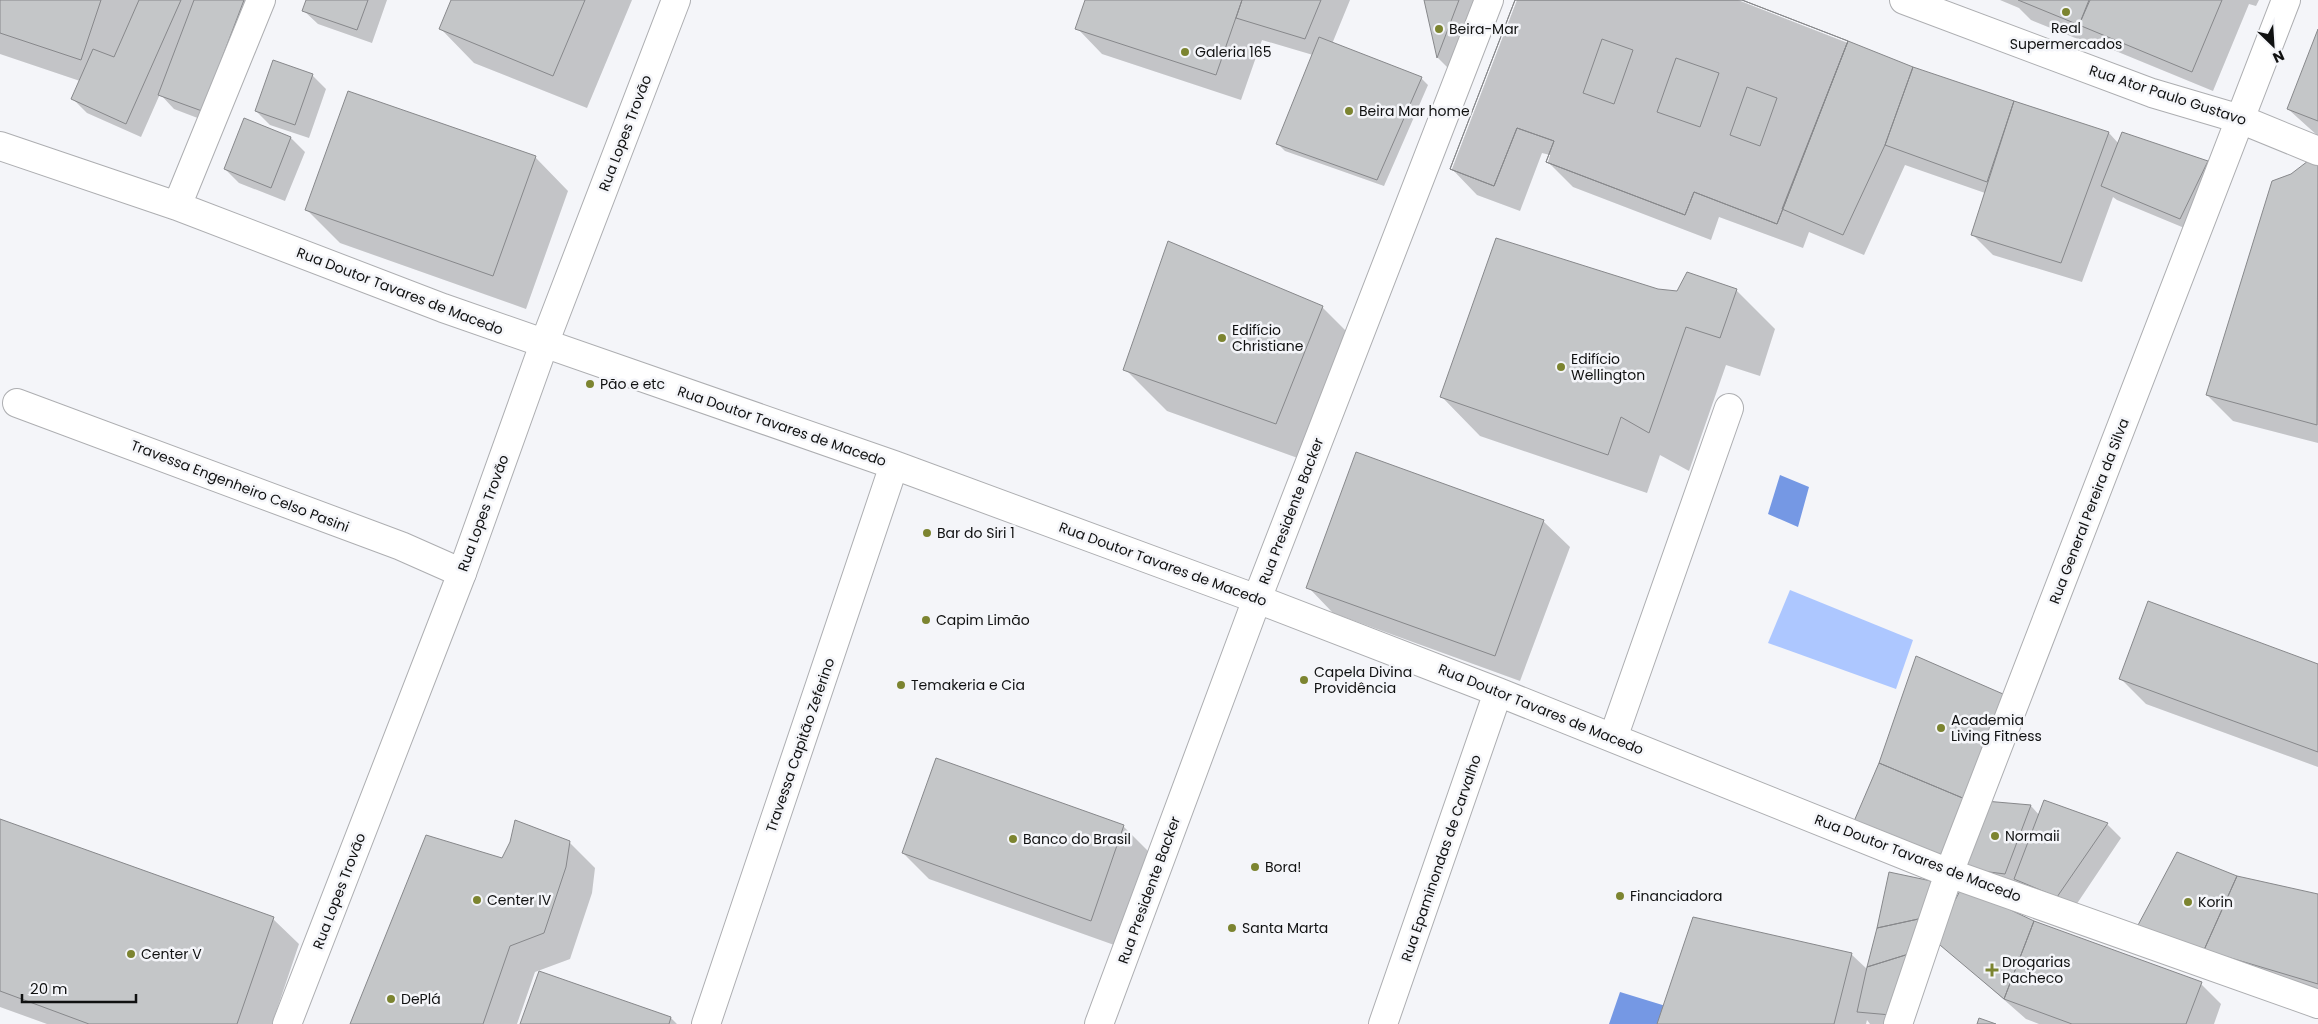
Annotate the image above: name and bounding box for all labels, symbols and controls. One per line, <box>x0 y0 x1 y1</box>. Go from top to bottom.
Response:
marker: Real Supermercados <box>2060 6 2072 18</box>
place label: Real Supermercados <box>2010 18 2122 54</box>
place label: Beira-Mar <box>1449 19 1519 39</box>
north arrow <box>2248 20 2298 70</box>
marker: Beira-Mar <box>1433 23 1445 35</box>
place label: Galeria 165 <box>1195 42 1272 62</box>
text: N <box>2269 45 2287 68</box>
marker: Galeria 165 <box>1179 46 1191 58</box>
street label: Rua Ator Paulo Gustavo <box>2087 60 2249 130</box>
street label: Rua Lopes Trovão <box>594 72 656 194</box>
place label: Beira Mar home <box>1359 101 1470 121</box>
marker: Beira Mar home <box>1343 105 1355 117</box>
street label: Rua Doutor Tavares de Macedo <box>294 242 506 340</box>
place label: Edifício Christiane <box>1232 320 1304 356</box>
marker: Edifício Christiane <box>1216 332 1228 344</box>
place label: Edifício Wellington <box>1571 349 1645 385</box>
marker: Edifício Wellington <box>1555 361 1567 373</box>
place label: Pão e etc <box>600 374 665 394</box>
marker: Pão e etc <box>584 378 596 390</box>
street label: Rua Doutor Tavares de Macedo <box>675 381 889 471</box>
street label: Rua General Pereira da Silva <box>2044 415 2134 607</box>
street label: Travessa Engenheiro Celso Pasini <box>128 435 352 537</box>
street label: Rua Presidente Backer <box>1254 435 1328 587</box>
street label: Rua Lopes Trovão <box>453 452 513 574</box>
street label: Rua Doutor Tavares de Macedo <box>1056 517 1270 611</box>
place label: Bar do Siri 1 <box>937 523 1015 543</box>
marker: Bar do Siri 1 <box>921 527 933 539</box>
place label: Capim Limão <box>936 610 1030 630</box>
marker: Capim Limão <box>920 614 932 626</box>
street label: Travessa Capitão Zeferino <box>761 655 839 835</box>
street label: Rua Doutor Tavares de Macedo <box>1435 659 1647 759</box>
place label: Capela Divina Providência <box>1314 662 1412 698</box>
marker: Capela Divina Providência <box>1298 674 1310 686</box>
place label: Temakeria e Cia <box>911 675 1025 695</box>
marker: Temakeria e Cia <box>895 679 907 691</box>
place label: Academia Living Fitness <box>1951 710 2042 746</box>
marker: Academia Living Fitness <box>1935 722 1947 734</box>
street label: Rua Epaminondas de Carvalho <box>1396 752 1486 964</box>
street label: Rua Doutor Tavares de Macedo <box>1812 809 2024 907</box>
street label: Rua Presidente Backer <box>1113 813 1185 967</box>
place label: Normaii <box>2005 826 2060 846</box>
place label: Banco do Brasil <box>1023 829 1131 849</box>
street label: Rua Lopes Trovão <box>308 830 370 952</box>
marker: Normaii <box>1989 830 2001 842</box>
marker: Banco do Brasil <box>1007 833 1019 845</box>
place label: Bora! <box>1265 857 1301 877</box>
marker: Bora! <box>1249 861 1261 873</box>
place label: Financiadora <box>1630 886 1722 906</box>
place label: Center IV <box>487 890 552 910</box>
marker: Financiadora <box>1614 890 1626 902</box>
place label: Korin <box>2198 892 2233 912</box>
marker: Center IV <box>471 894 483 906</box>
marker: Korin <box>2182 896 2194 908</box>
place label: Santa Marta <box>1242 918 1328 938</box>
marker: Santa Marta <box>1226 922 1238 934</box>
place label: Center V <box>141 944 202 964</box>
marker: Center V <box>125 948 137 960</box>
place label: Drogarias Pacheco <box>2002 952 2070 988</box>
marker: Drogarias Pacheco <box>1986 964 1998 976</box>
scale bar <box>22 972 136 1004</box>
text: 20 m <box>30 978 68 999</box>
place label: DePlá <box>401 989 441 1009</box>
marker: DePlá <box>385 993 397 1005</box>

